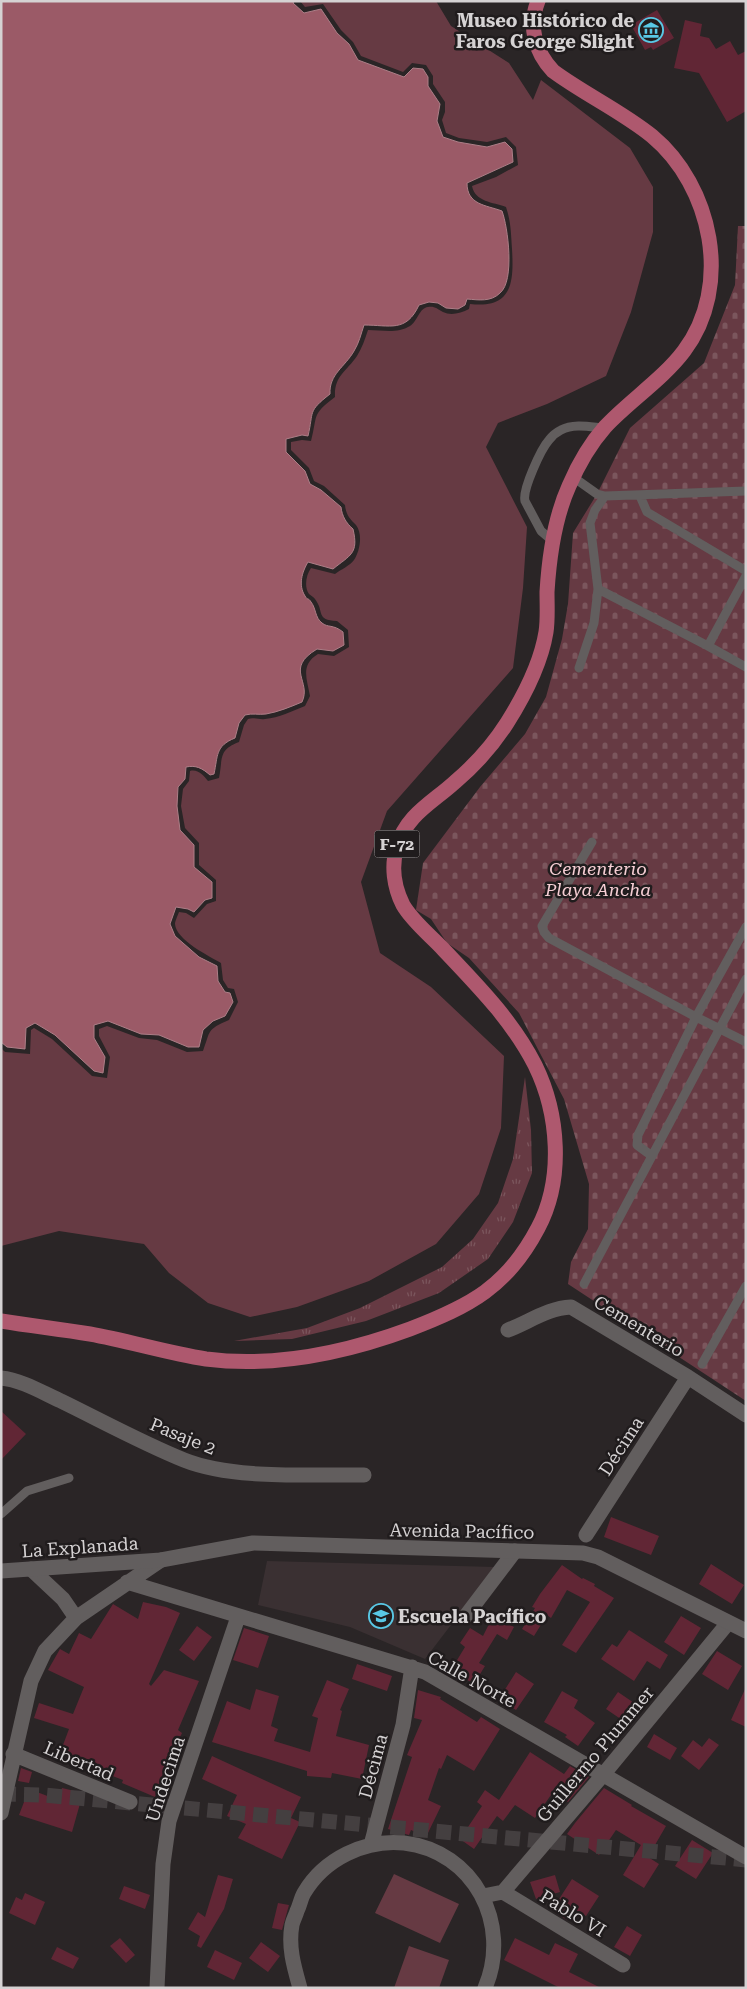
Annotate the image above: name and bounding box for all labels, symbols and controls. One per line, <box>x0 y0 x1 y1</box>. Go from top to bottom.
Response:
place label: Museo Histórico de Faros George Slight <box>456 10 634 52</box>
museum icon: Museo Histórico de Faros George Slight <box>638 17 664 43</box>
road number: F-72 <box>374 831 420 858</box>
park label: Cementerio Playa Ancha <box>544 858 651 900</box>
street label: Cementerio <box>590 1291 688 1361</box>
street label: Décima <box>594 1412 648 1479</box>
street label: Pasaje 2 <box>147 1413 219 1459</box>
street label: Avenida Pacífico <box>389 1519 535 1543</box>
street label: La Explanada <box>21 1532 139 1562</box>
school or university icon: Escuela Pacífico <box>368 1603 394 1629</box>
place label: Escuela Pacífico <box>398 1606 547 1627</box>
street label: Calle Norte <box>424 1646 520 1712</box>
street label: Guillermo Plummer <box>532 1682 658 1826</box>
street label: Décima <box>354 1731 392 1801</box>
street label: Undecima <box>141 1733 189 1825</box>
street label: Libertad <box>41 1737 117 1785</box>
street label: Pablo VI <box>536 1885 610 1941</box>

